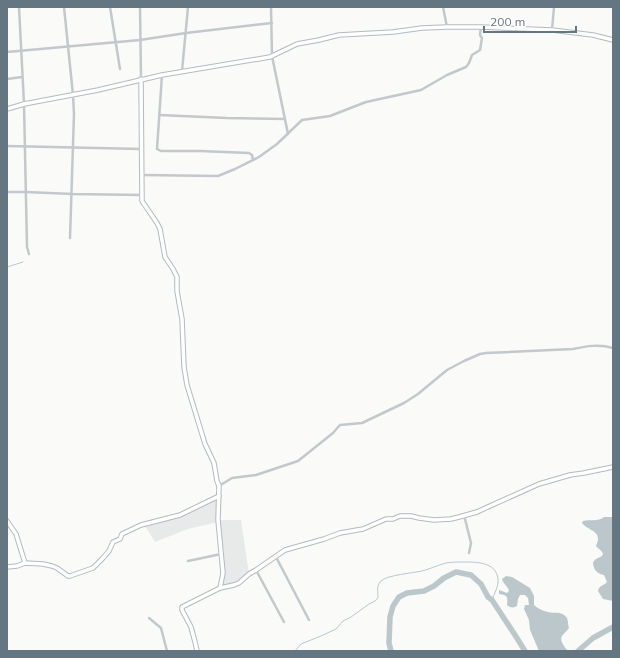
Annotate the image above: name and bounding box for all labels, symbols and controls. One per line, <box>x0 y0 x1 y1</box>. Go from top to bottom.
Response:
scale bar <box>484 8 576 34</box>
text: 200 m <box>490 14 525 29</box>

